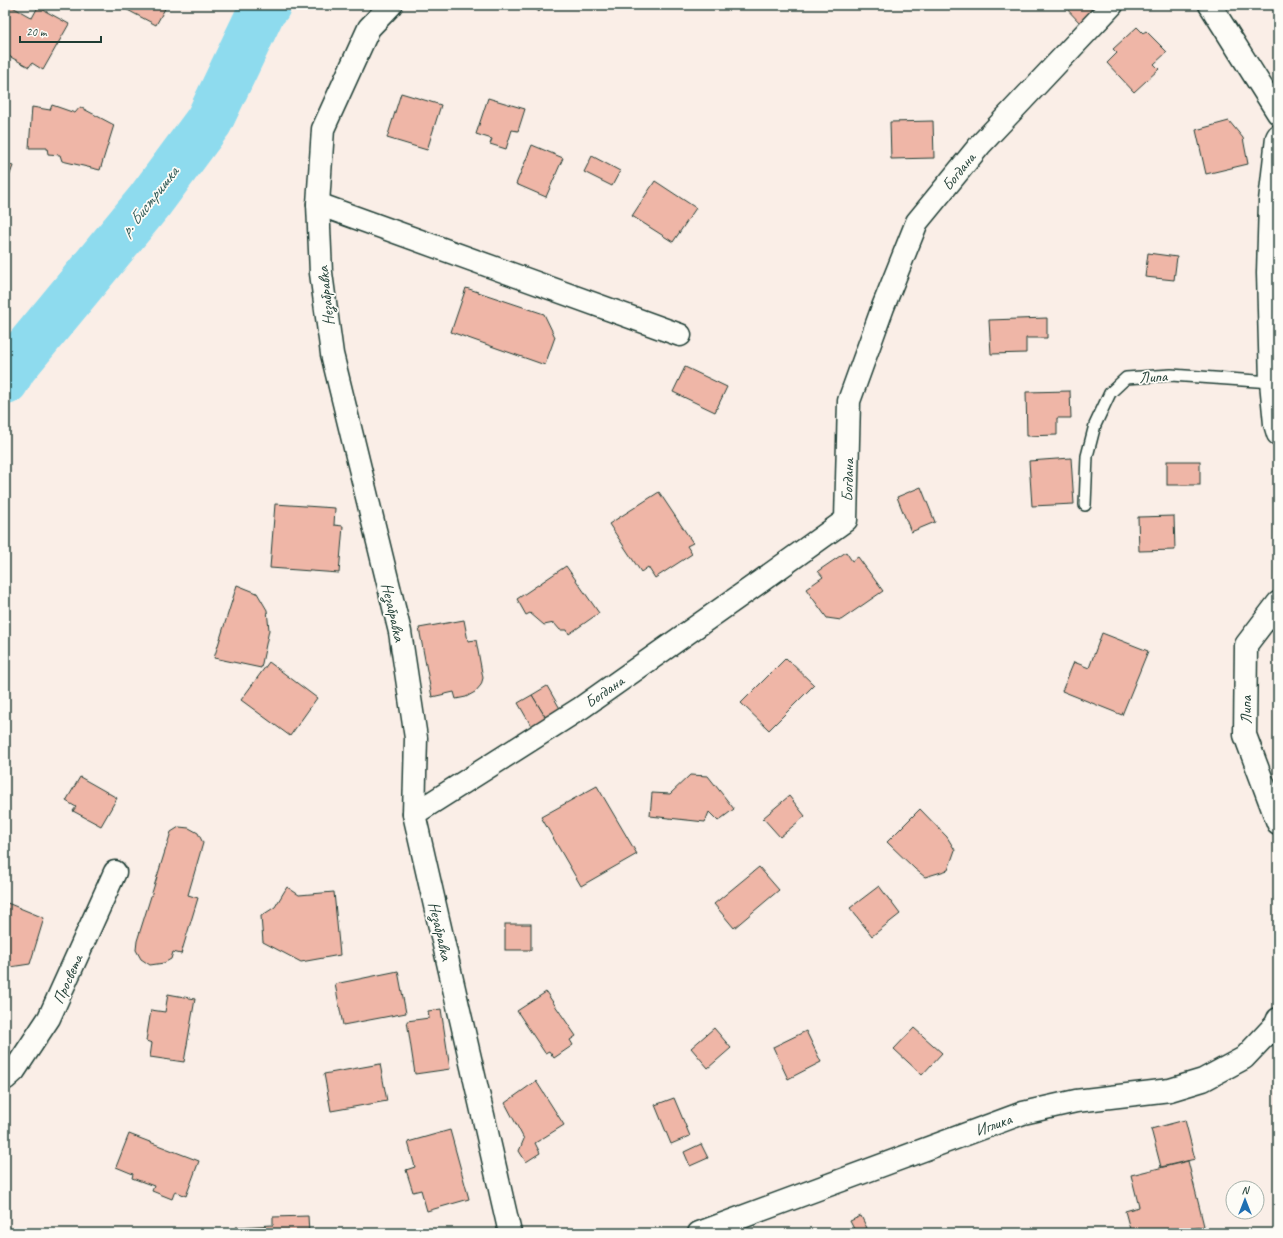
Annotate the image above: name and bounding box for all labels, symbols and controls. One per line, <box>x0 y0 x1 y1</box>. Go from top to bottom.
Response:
scale bar <box>20 18 101 44</box>
text: 20 m <box>26 24 48 40</box>
street label: Богдана <box>937 148 981 195</box>
water label: р. Бистришка <box>115 161 184 241</box>
street label: Незабравка <box>313 264 339 327</box>
street label: Липа <box>1138 366 1169 388</box>
street label: Богдана <box>837 457 859 502</box>
street label: Незабравка <box>377 581 410 644</box>
street label: Богдана <box>581 670 629 712</box>
street label: Липа <box>1236 694 1256 724</box>
street label: Незабравка <box>424 900 457 963</box>
street label: Просвета <box>48 950 88 1007</box>
street label: Иглика <box>972 1109 1016 1141</box>
north arrow <box>1225 1180 1265 1220</box>
text: N <box>1242 1183 1251 1197</box>

